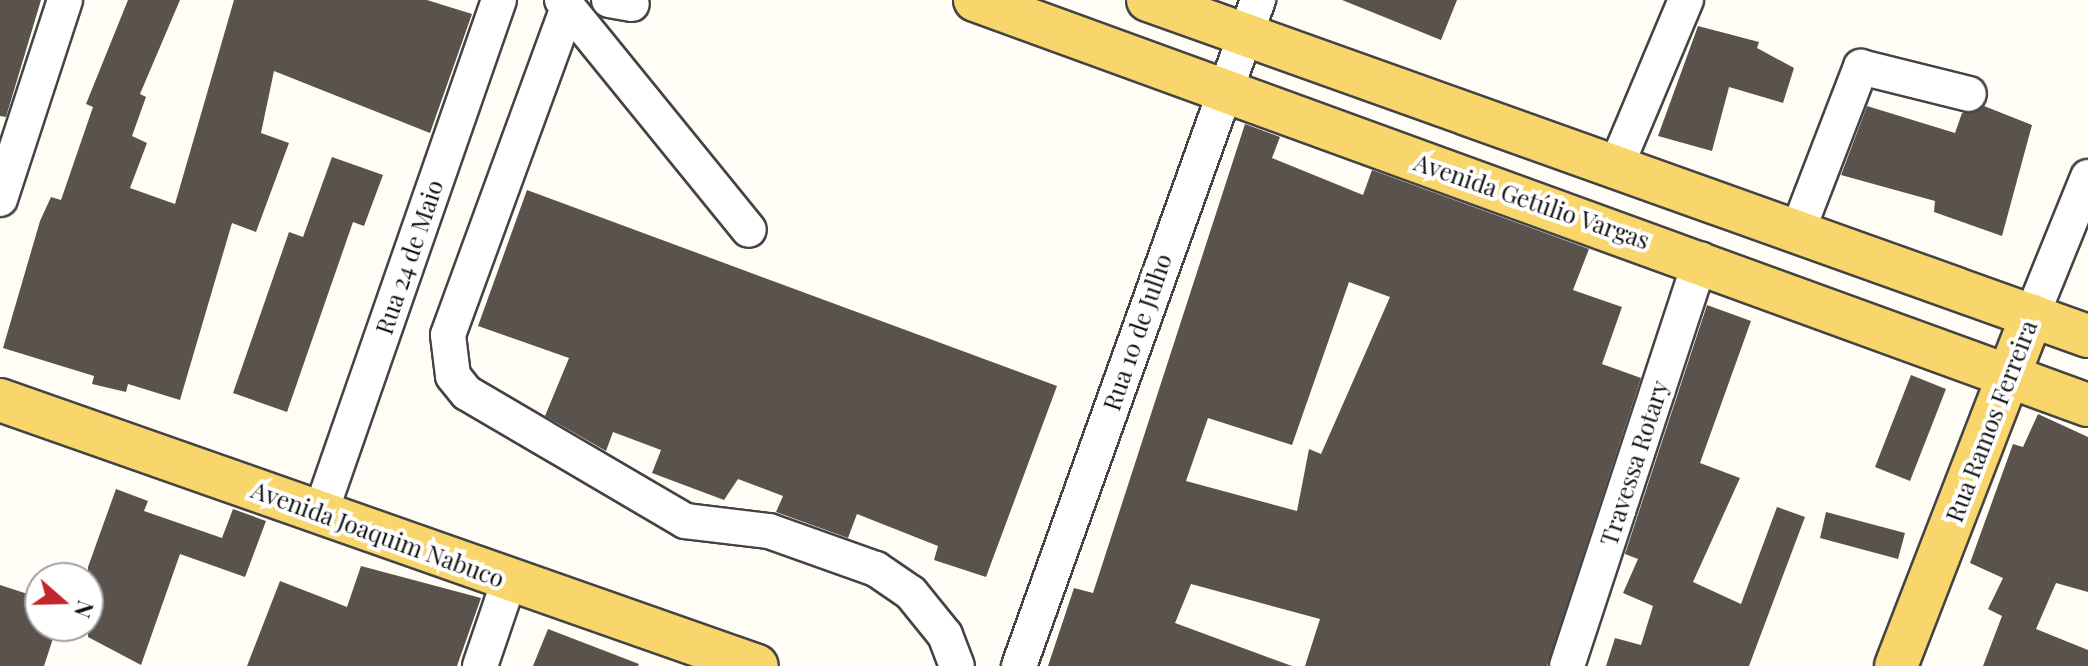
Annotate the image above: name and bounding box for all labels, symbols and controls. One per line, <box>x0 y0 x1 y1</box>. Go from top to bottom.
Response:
street label: Avenida Getúlio Vargas <box>1410 147 1654 255</box>
street label: Rua 24 de Maio <box>369 176 449 338</box>
street label: Rua 10 de Julho <box>1097 250 1177 414</box>
street label: Rua Ramos Ferreira <box>1939 316 2043 526</box>
street label: Travessa Rotary <box>1594 377 1674 549</box>
street label: Avenida Joaquim Nabuco <box>248 475 508 593</box>
north arrow <box>24 562 104 642</box>
text: N <box>68 597 101 622</box>

